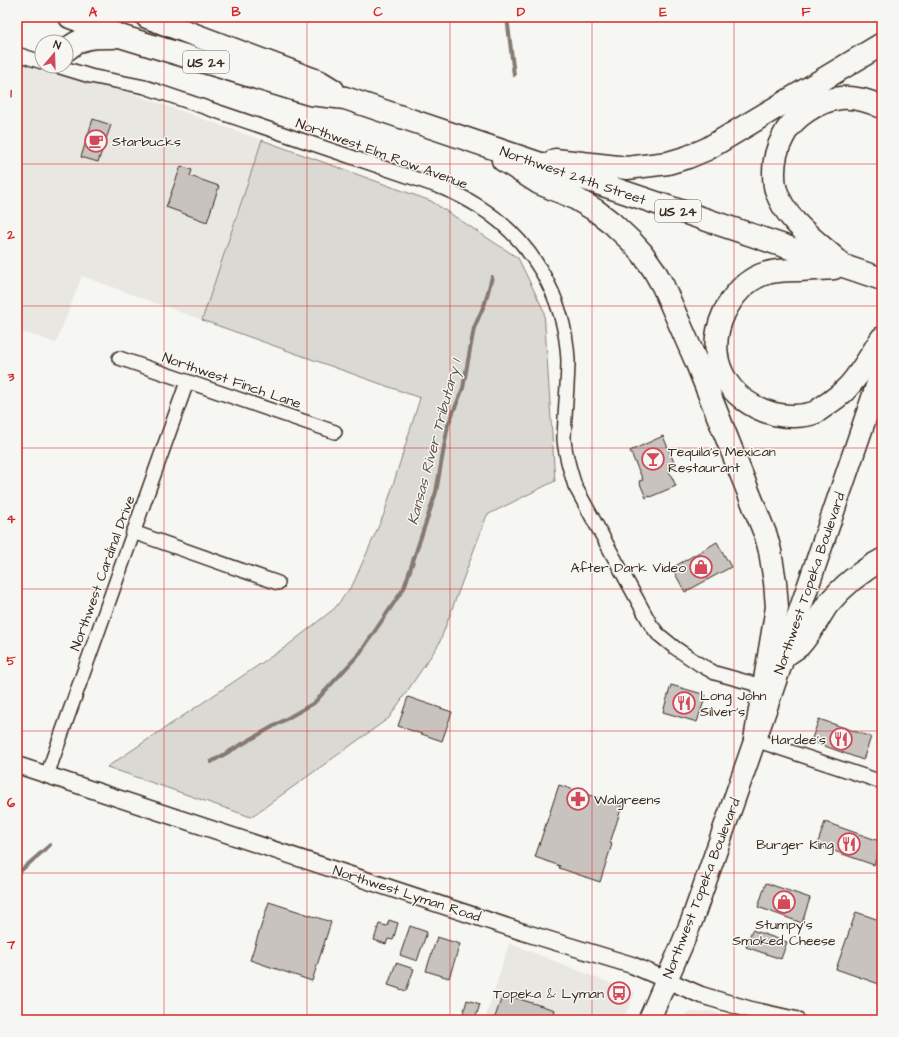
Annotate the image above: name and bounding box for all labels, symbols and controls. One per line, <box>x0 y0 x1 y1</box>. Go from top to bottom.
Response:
text: A <box>89 3 98 21</box>
text: B <box>231 3 241 21</box>
text: C <box>373 3 383 21</box>
text: D <box>517 3 526 21</box>
text: E <box>659 3 667 21</box>
text: F <box>801 3 811 21</box>
north arrow <box>34 34 74 74</box>
text: N <box>51 37 63 53</box>
road number: US 24 <box>183 51 229 73</box>
text: 1 <box>10 84 12 102</box>
street label: Northwest Elm Row Avenue <box>293 114 471 195</box>
cafe icon: Starbucks <box>83 128 109 154</box>
place label: Starbucks <box>112 132 181 152</box>
street label: Northwest 24th Street <box>497 142 649 210</box>
road number: US 24 <box>655 200 701 222</box>
text: 2 <box>6 226 15 244</box>
street label: Northwest Finch Lane <box>160 348 304 414</box>
water label: Kansas River Tributary 1 <box>402 355 468 527</box>
text: 3 <box>7 368 15 386</box>
place label: Tequila’s Mexican Restaurant <box>668 442 776 478</box>
bar icon: Tequila’s Mexican Restaurant <box>640 446 666 472</box>
street label: Northwest Topeka Boulevard <box>769 490 851 677</box>
street label: Northwest Cardinal Drive <box>66 493 141 654</box>
text: 4 <box>7 510 16 528</box>
shop icon: After Dark Video <box>688 554 714 580</box>
place label: After Dark Video <box>571 558 686 578</box>
text: 5 <box>6 652 16 670</box>
place label: Long John Silver's <box>700 686 767 722</box>
restaurant icon: Long John Silver's <box>671 690 697 716</box>
restaurant icon: Hardee's <box>828 726 854 752</box>
place label: Hardee's <box>771 730 826 750</box>
pharmacy icon: Walgreens <box>565 786 591 812</box>
place label: Walgreens <box>594 790 661 810</box>
text: 6 <box>7 794 16 812</box>
street label: Northwest Topeka Boulevard <box>658 795 746 981</box>
restaurant icon: Burger King <box>836 831 862 857</box>
place label: Burger King <box>756 835 834 855</box>
street label: Northwest Lyman Road <box>330 861 483 927</box>
shop icon: Stumpy's Smoked Cheese <box>771 889 797 915</box>
place label: Stumpy's Smoked Cheese <box>732 915 836 951</box>
text: 7 <box>6 936 16 954</box>
bus stop icon: Topeka & Lyman <box>606 980 632 1006</box>
place label: Topeka & Lyman <box>493 984 604 1004</box>

